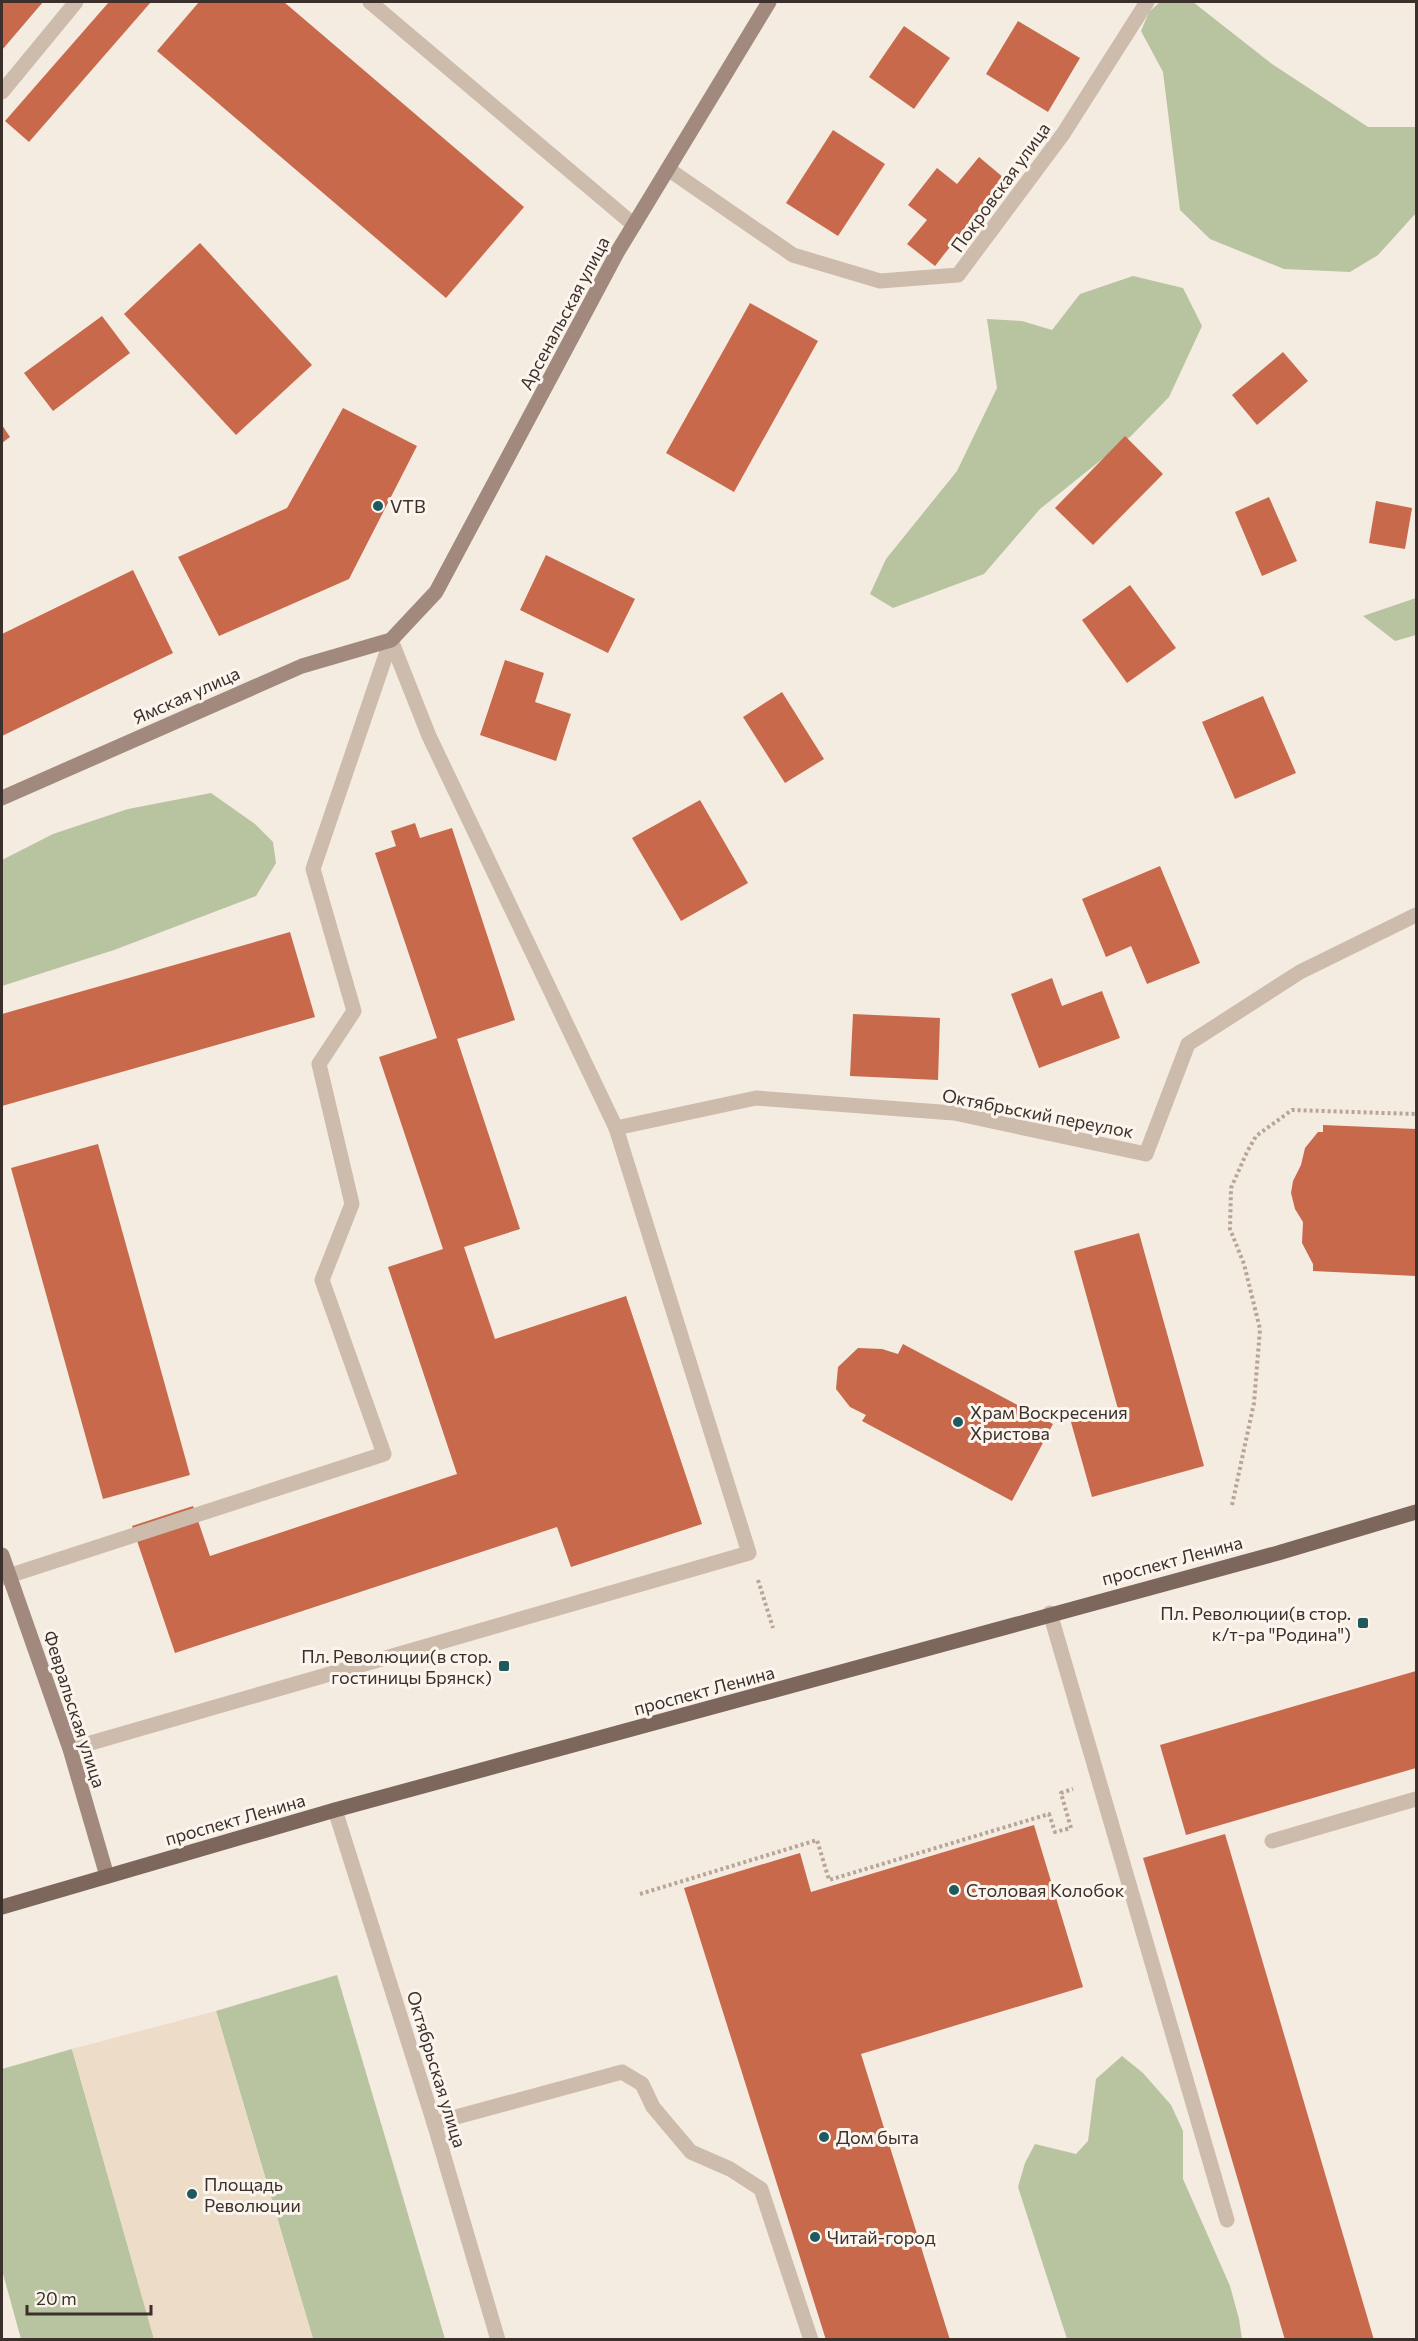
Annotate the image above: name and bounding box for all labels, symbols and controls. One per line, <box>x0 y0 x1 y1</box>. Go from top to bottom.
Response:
street label: Покровская улица <box>946 118 1054 256</box>
street label: Арсенальская улица <box>514 233 614 393</box>
place label: VTB <box>390 495 426 517</box>
marker: VTB <box>371 499 385 513</box>
street label: Ямская улица <box>129 662 243 728</box>
street label: Октябрьский переулок <box>940 1084 1136 1142</box>
place label: Храм Воскресения Христова <box>970 1401 1128 1444</box>
marker: Храм Воскресения Христова <box>951 1415 965 1429</box>
street label: проспект Ленина <box>1099 1531 1245 1589</box>
place label: Пл. Революции(в стор. к/т-ра "Родина") <box>1160 1602 1351 1645</box>
marker: Пл. Революции(в стор. к/т-ра "Родина") <box>1356 1616 1370 1630</box>
street label: Февральская улица <box>39 1628 111 1790</box>
place label: Пл. Революции(в стор. гостиницы Брянск) <box>301 1645 492 1688</box>
marker: Пл. Революции(в стор. гостиницы Брянск) <box>497 1659 511 1673</box>
street label: проспект Ленина <box>631 1661 777 1719</box>
street label: проспект Ленина <box>162 1788 308 1850</box>
place label: Столовая Колобок <box>966 1879 1125 1901</box>
marker: Столовая Колобок <box>947 1883 961 1897</box>
street label: Октябрьская улица <box>403 1988 471 2150</box>
place label: Дом быта <box>836 2126 919 2148</box>
marker: Дом быта <box>817 2130 831 2144</box>
place label: Площадь Революции <box>204 2173 301 2216</box>
marker: Площадь Революции <box>185 2187 199 2201</box>
place label: Читай-город <box>827 2226 936 2248</box>
marker: Читай-город <box>808 2230 822 2244</box>
scale bar <box>27 2278 152 2316</box>
text: 20 m <box>36 2287 77 2309</box>

